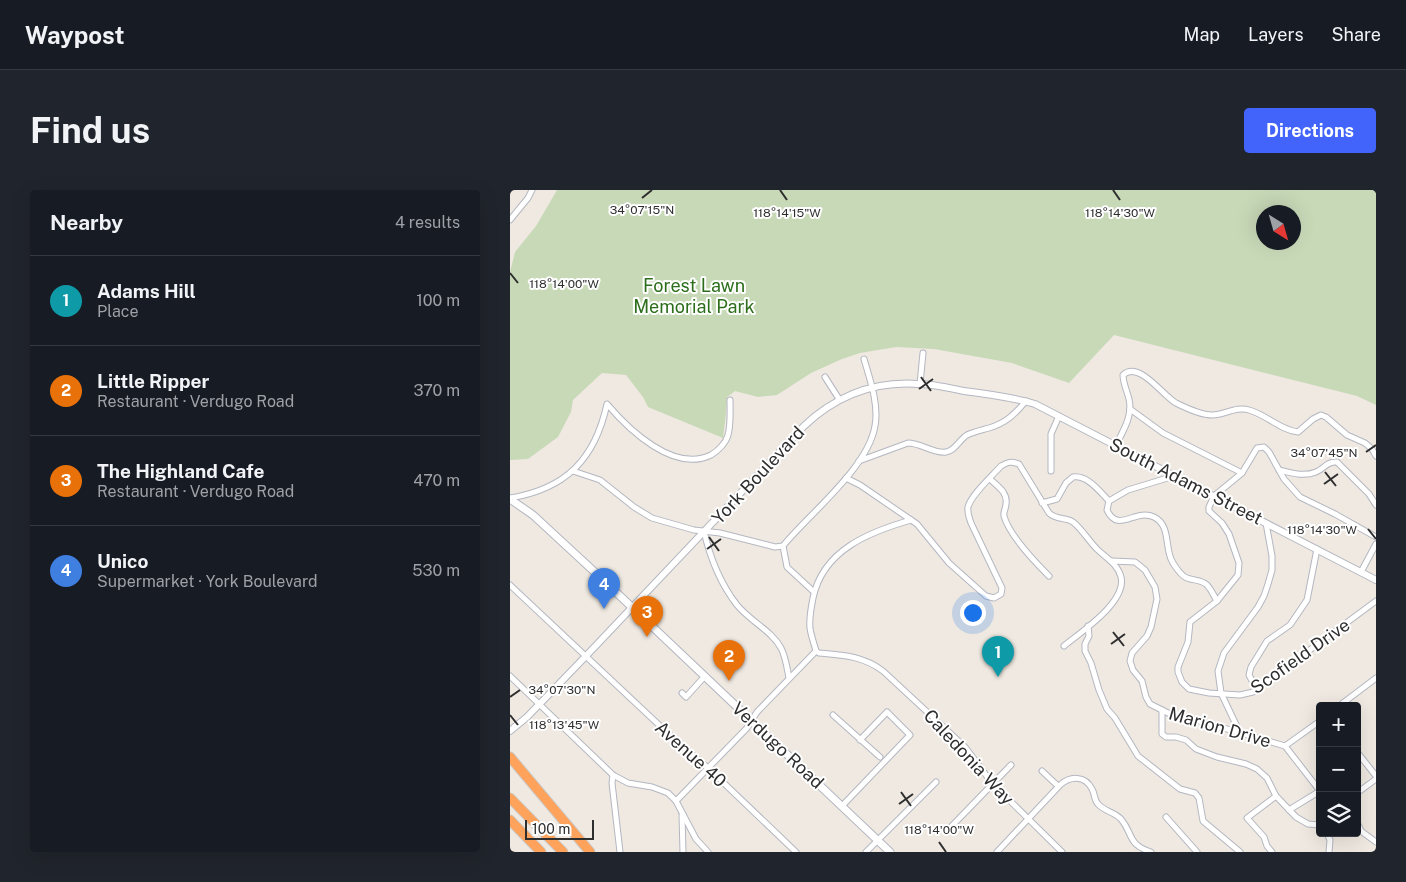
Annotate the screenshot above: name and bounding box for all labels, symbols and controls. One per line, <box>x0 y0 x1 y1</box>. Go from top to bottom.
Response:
text: Waypost <box>25 21 125 49</box>
text: Map <box>1184 24 1220 45</box>
text: Layers <box>1248 24 1304 45</box>
text: Share <box>1332 24 1381 45</box>
button: Directions <box>1244 108 1376 153</box>
text: Find us <box>30 110 150 151</box>
text: 34°07'15"N <box>610 203 674 217</box>
north arrow <box>1256 205 1301 250</box>
text: 118°14'15"W <box>753 206 821 220</box>
text: 118°14'30"W <box>1085 206 1155 220</box>
text: Nearby <box>50 210 123 235</box>
text: 4 results <box>395 213 460 232</box>
park label: Forest Lawn Memorial Park <box>633 275 755 317</box>
text: 118°14'00"W <box>529 277 599 291</box>
text: Adams Hill <box>97 280 196 302</box>
text: 1 <box>63 291 69 310</box>
text: 100 m <box>416 291 460 310</box>
text: Place <box>97 302 139 321</box>
text: Little Ripper <box>97 370 209 392</box>
text: 2 <box>61 381 71 400</box>
text: 370 m <box>413 381 460 400</box>
text: Restaurant · Verdugo Road <box>97 392 294 411</box>
street label: York Boulevard <box>707 422 809 528</box>
street label: South Adams Street <box>1106 433 1266 529</box>
text: 34°07'45"N <box>1290 446 1358 460</box>
text: The Highland Cafe <box>97 460 264 482</box>
text: 3 <box>61 471 71 490</box>
text: 470 m <box>413 471 460 490</box>
text: Restaurant · Verdugo Road <box>97 482 294 501</box>
text: 118°14'30"W <box>1287 523 1357 537</box>
text: Unico <box>97 550 148 572</box>
text: 4 <box>61 561 71 580</box>
text: 530 m <box>412 561 460 580</box>
pin: 4 <box>588 568 620 609</box>
text: Supermarket · York Boulevard <box>97 572 318 591</box>
pin: 3 <box>631 596 663 637</box>
your location <box>960 600 986 626</box>
street label: Scofield Drive <box>1246 614 1354 698</box>
pin: 1 <box>982 636 1014 677</box>
pin: 2 <box>713 640 745 681</box>
text: 34°07'30"N <box>529 683 595 697</box>
street label: Verdugo Road <box>728 697 828 793</box>
street label: Marion Drive <box>1166 702 1274 752</box>
map controls <box>1316 702 1361 837</box>
button: + <box>1316 702 1361 747</box>
street label: Caledonia Way <box>919 705 1019 809</box>
street label: Avenue 40 <box>651 717 731 791</box>
text: 118°13'45"W <box>529 718 600 732</box>
button: − <box>1316 747 1361 792</box>
button: layers <box>1316 792 1361 837</box>
scale bar <box>525 817 594 840</box>
text: 100 m <box>532 821 570 837</box>
text: 118°14'00"W <box>904 823 974 837</box>

